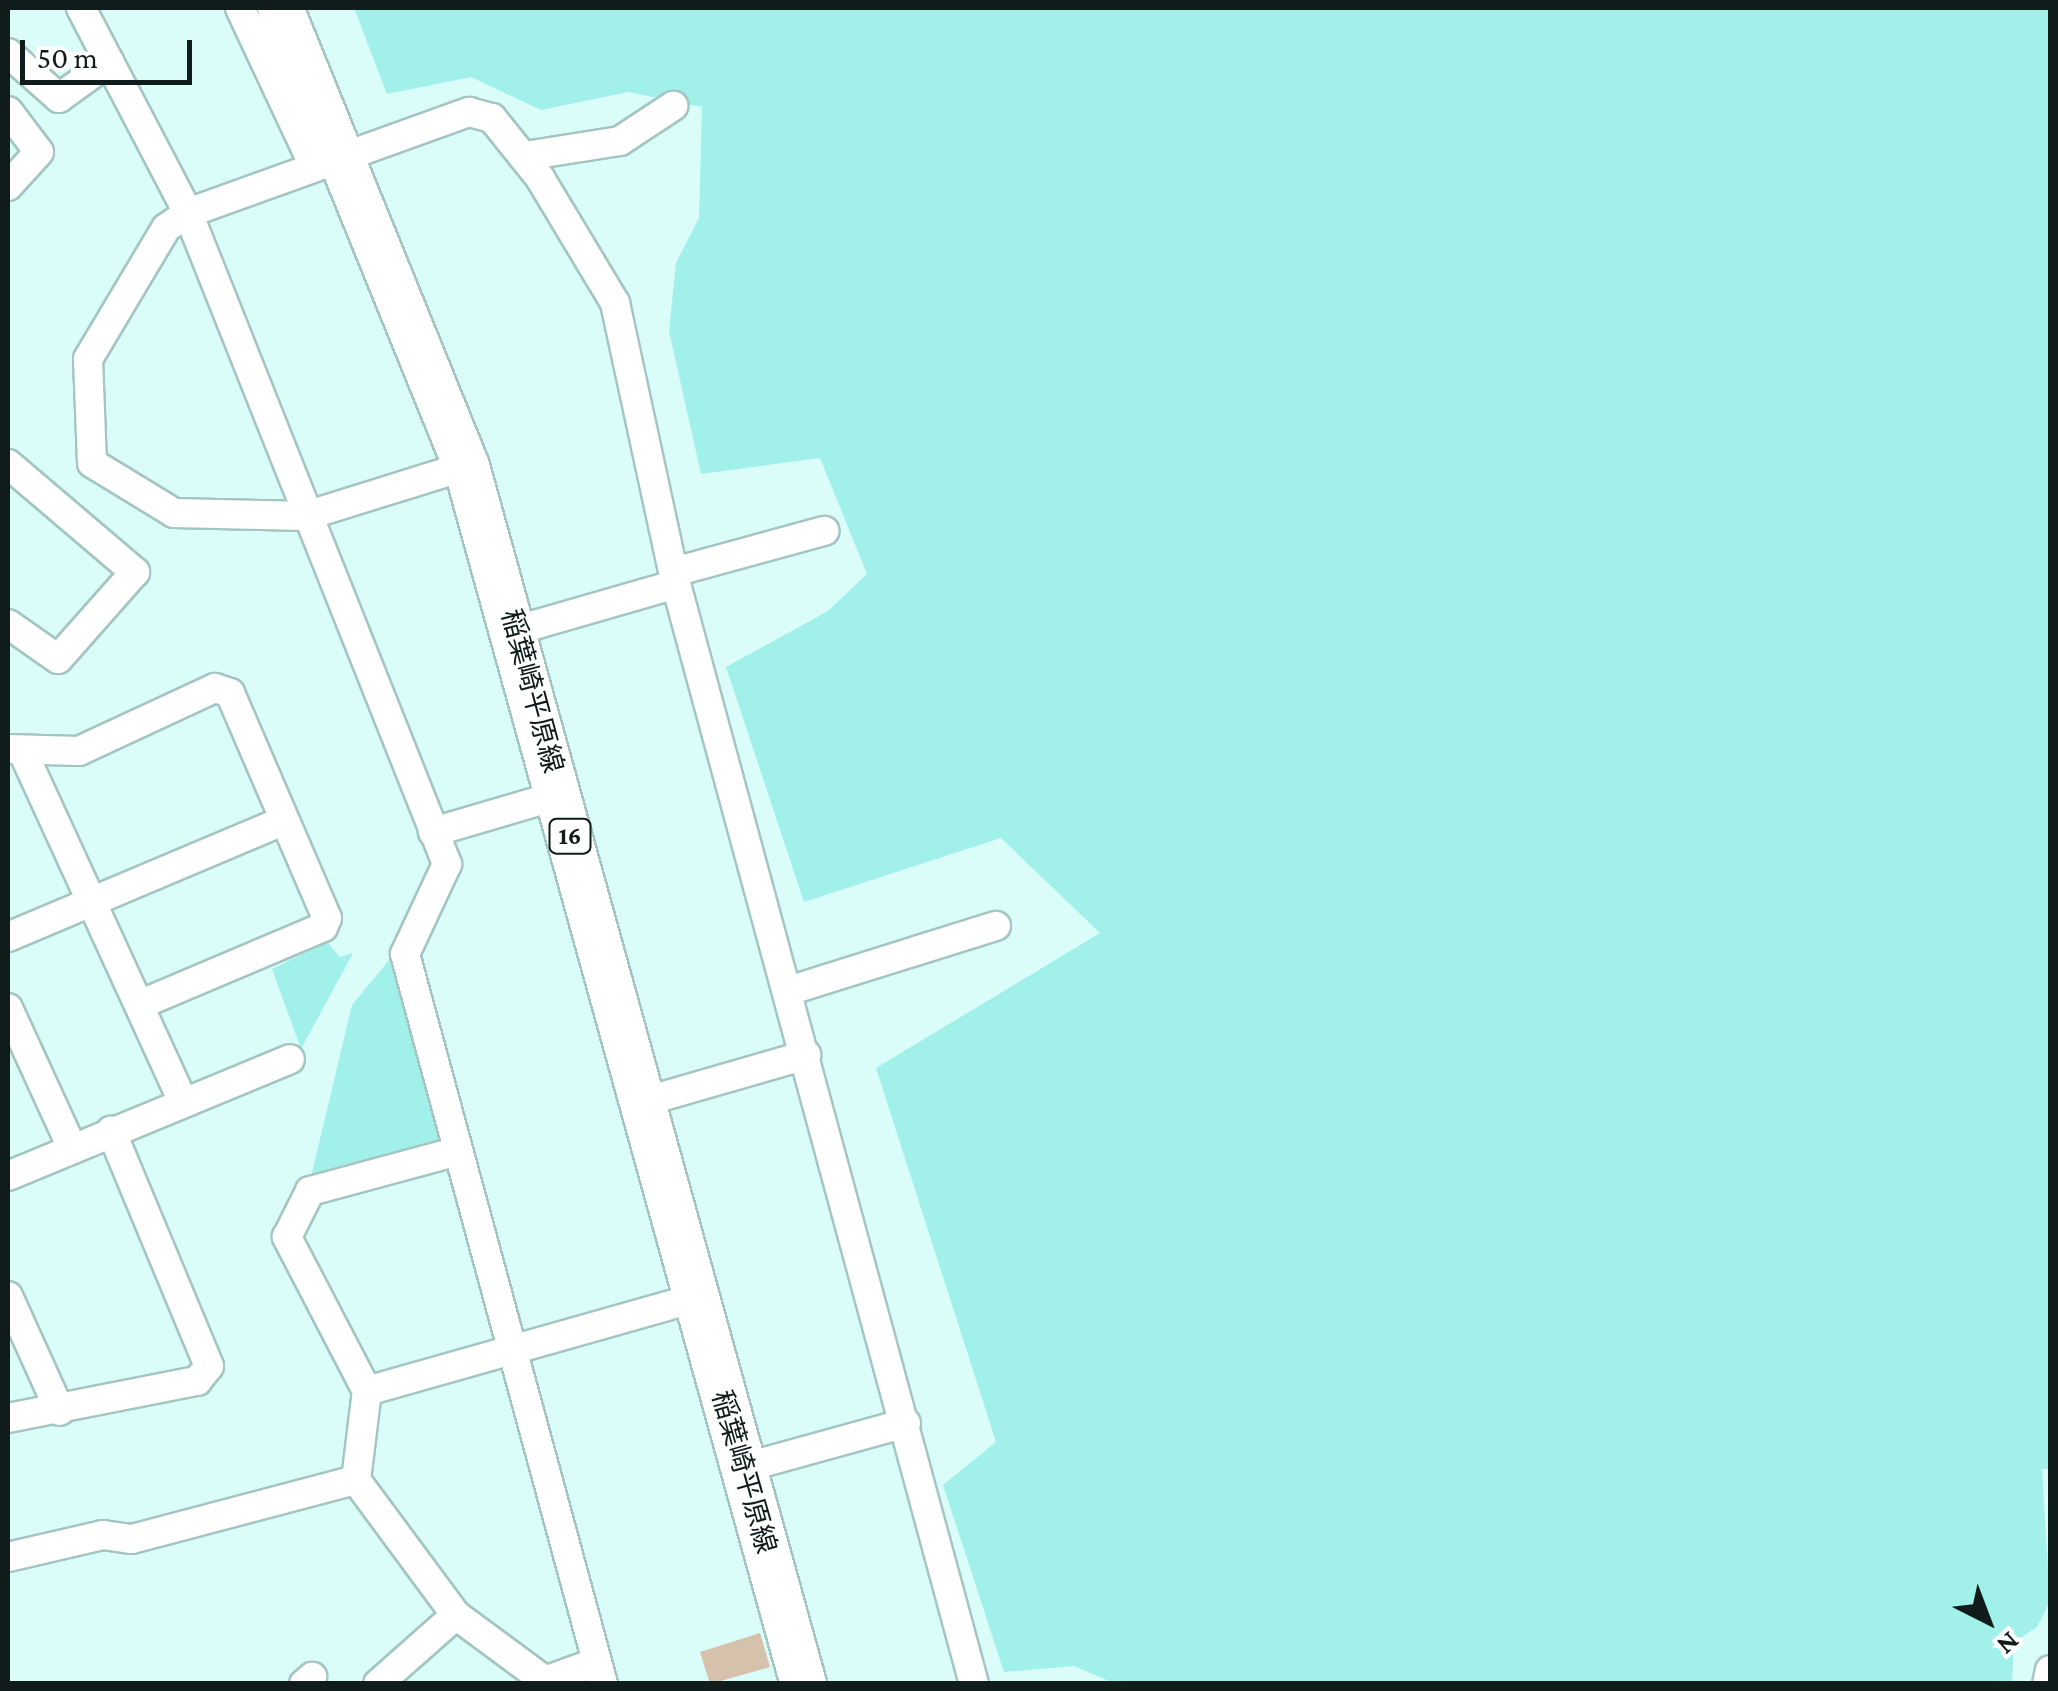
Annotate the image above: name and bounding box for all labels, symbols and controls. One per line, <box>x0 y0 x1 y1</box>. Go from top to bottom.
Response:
scale bar <box>25 20 198 82</box>
text: 50 m <box>37 41 98 74</box>
street label: 稲葉崎平原線 <box>494 606 570 776</box>
road number: 16 <box>548 816 592 856</box>
street label: 稲葉崎平原線 <box>705 1387 783 1557</box>
north arrow <box>1938 1571 2038 1671</box>
text: N <box>1991 1626 2026 1662</box>

